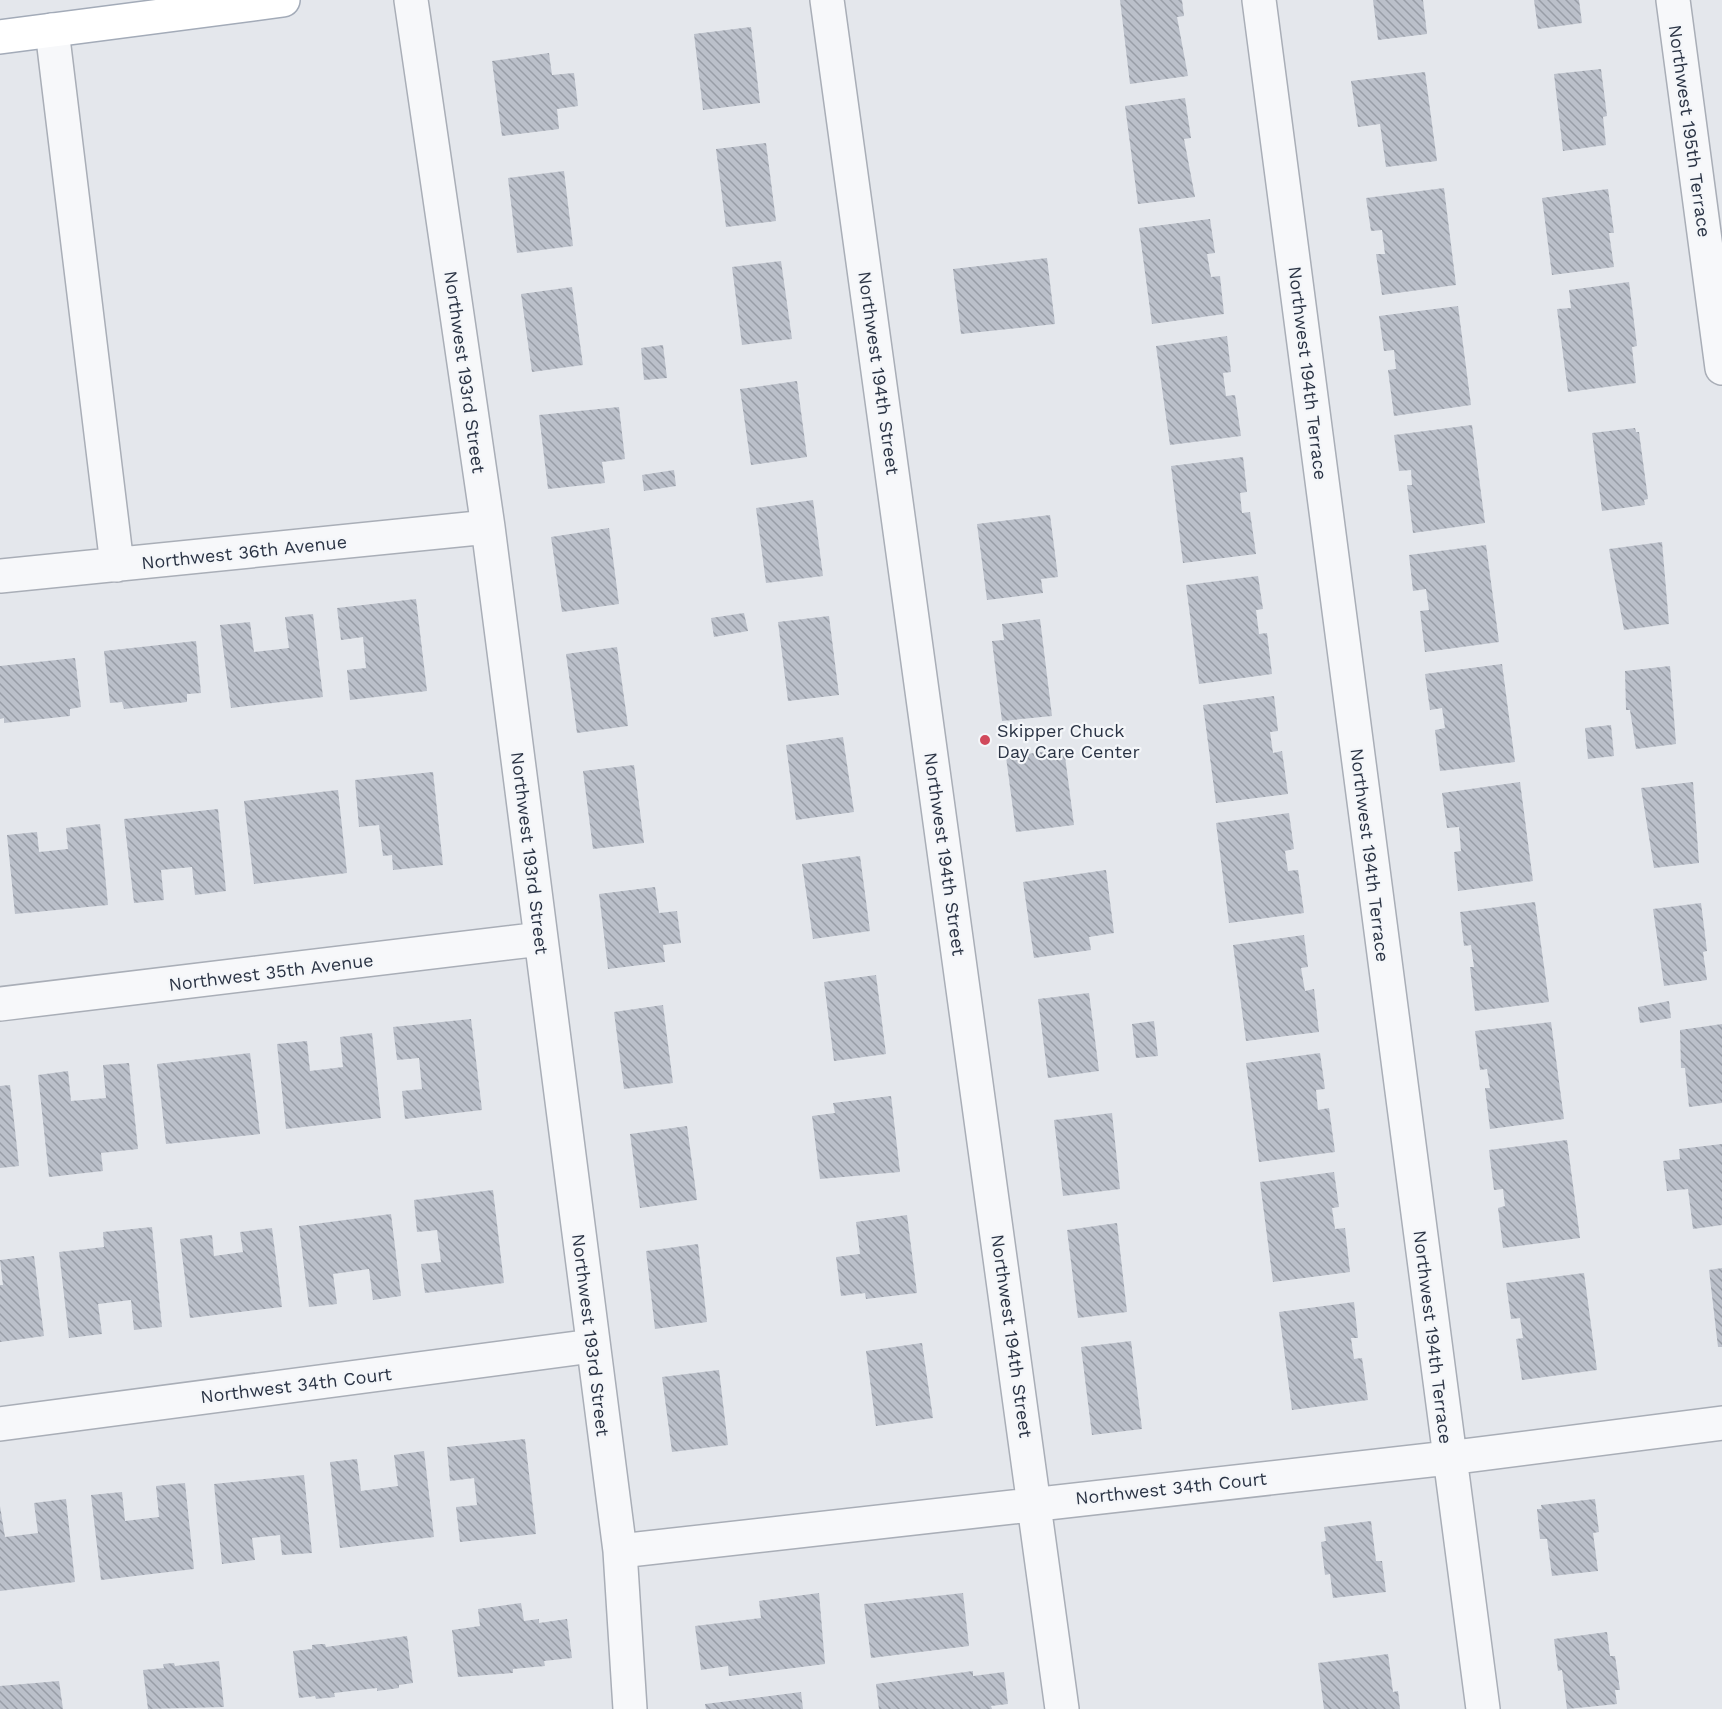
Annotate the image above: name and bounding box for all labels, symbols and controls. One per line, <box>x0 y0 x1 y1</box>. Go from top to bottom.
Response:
street label: Northwest 195th Terrace <box>1665 23 1715 239</box>
street label: Northwest 194th Terrace <box>1284 265 1332 481</box>
street label: Northwest 193rd Street <box>440 269 490 475</box>
street label: Northwest 194th Street <box>854 270 904 477</box>
street label: Northwest 36th Avenue <box>140 531 348 573</box>
place label: Skipper Chuck Day Care Center <box>997 720 1140 762</box>
marker: Skipper Chuck Day Care Center <box>978 733 992 747</box>
street label: Northwest 194th Terrace <box>1346 747 1394 963</box>
street label: Northwest 193rd Street <box>507 750 553 956</box>
street label: Northwest 194th Street <box>920 751 970 958</box>
street label: Northwest 35th Avenue <box>167 949 375 995</box>
street label: Northwest 194th Terrace <box>1409 1229 1457 1445</box>
street label: Northwest 193rd Street <box>568 1232 614 1438</box>
street label: Northwest 194th Street <box>987 1233 1037 1440</box>
street label: Northwest 34th Court <box>199 1363 393 1407</box>
street label: Northwest 34th Court <box>1074 1467 1268 1509</box>

